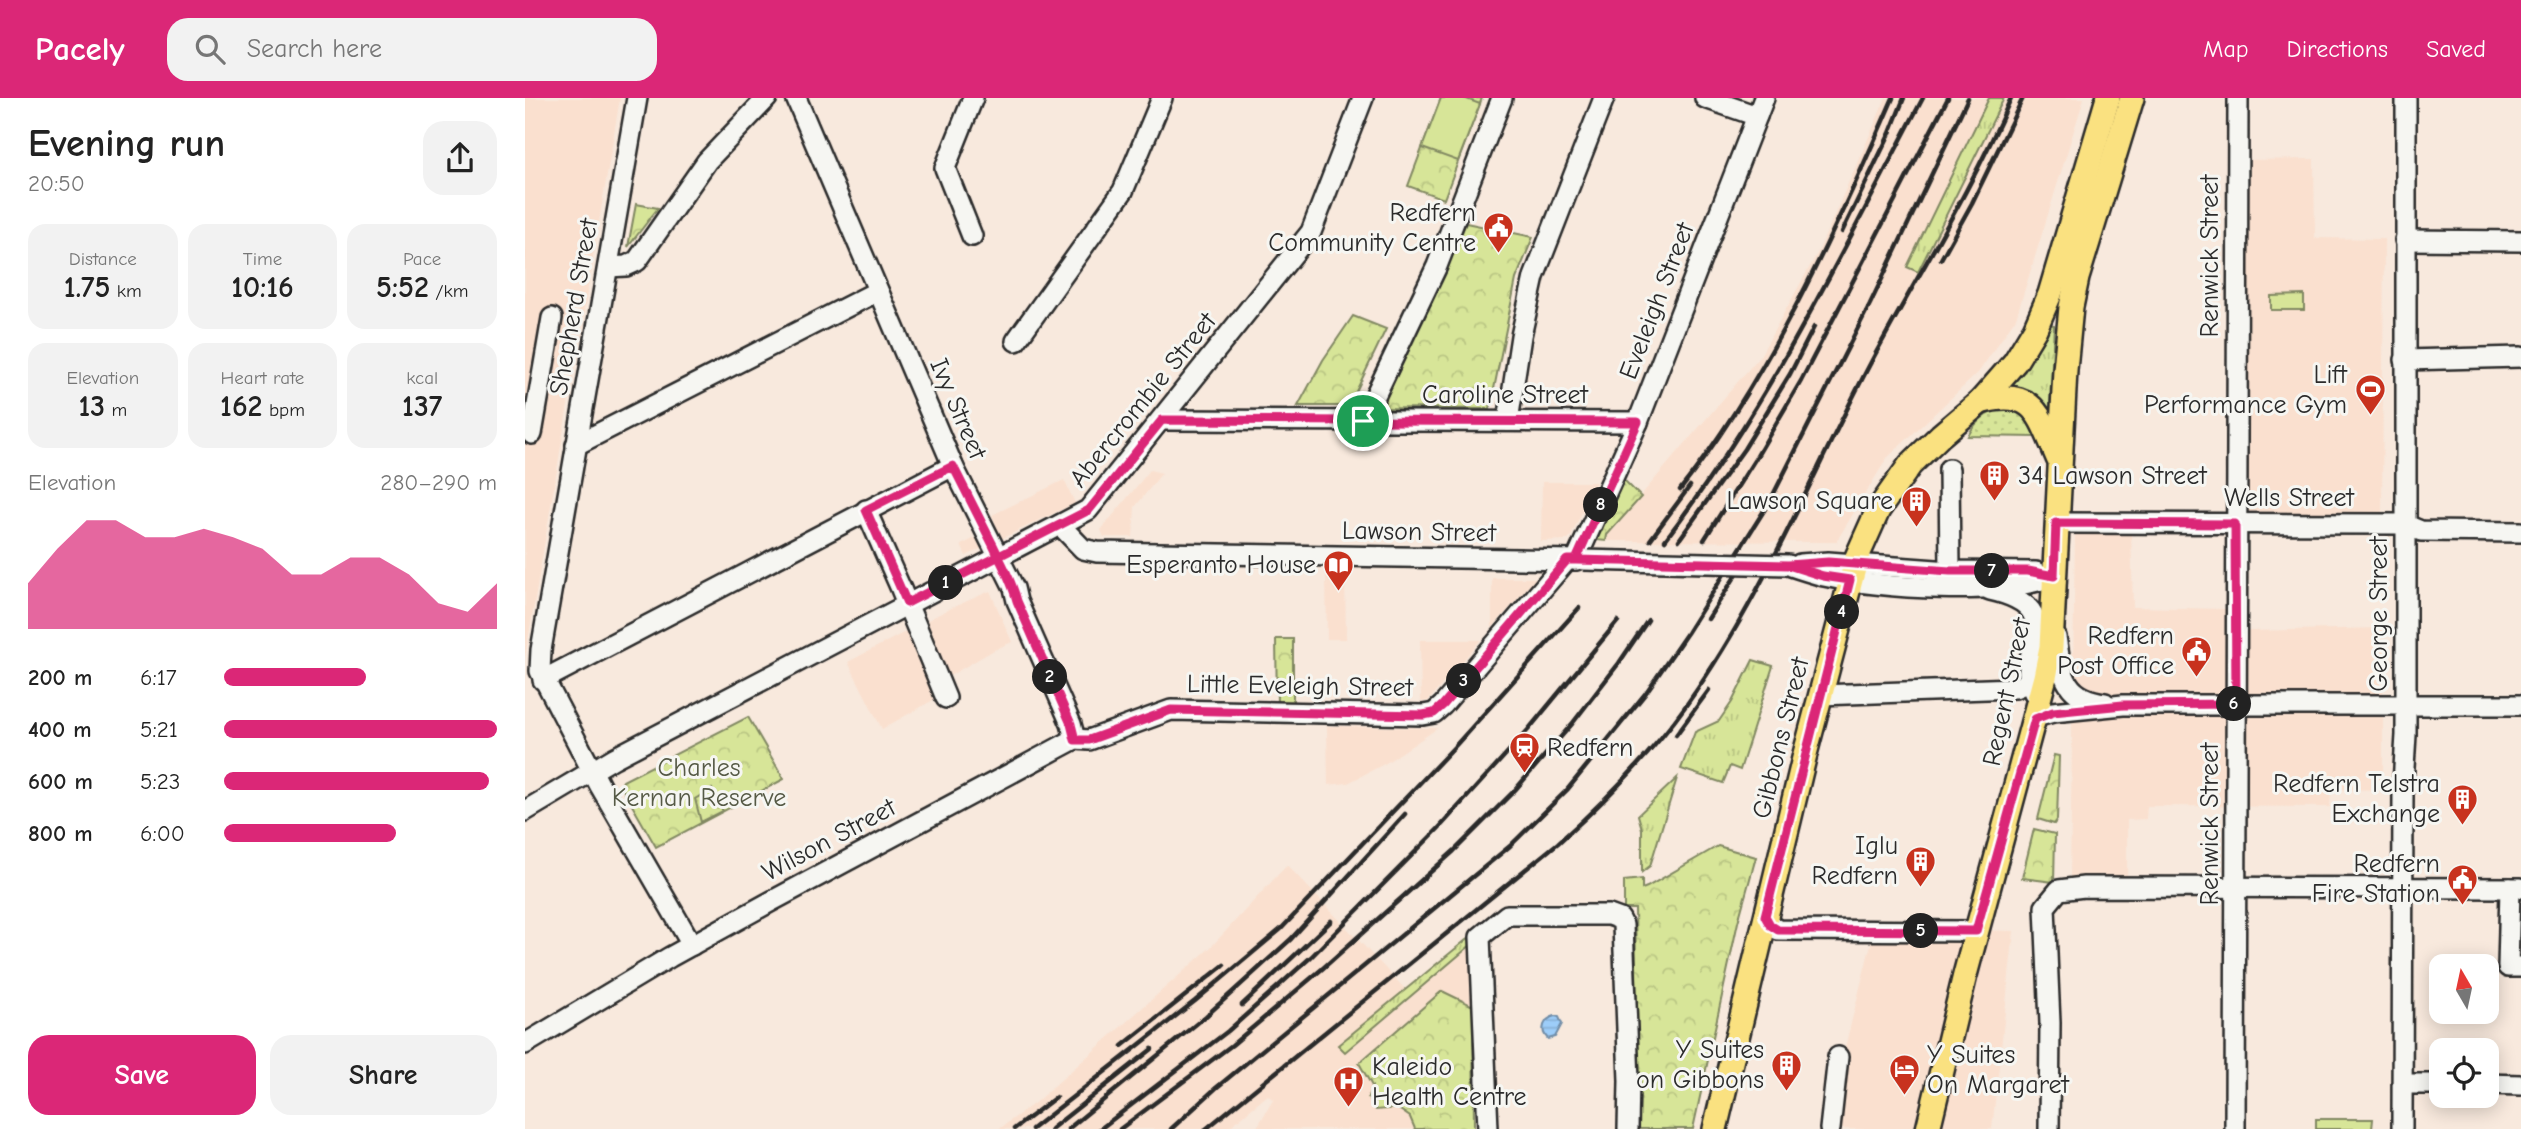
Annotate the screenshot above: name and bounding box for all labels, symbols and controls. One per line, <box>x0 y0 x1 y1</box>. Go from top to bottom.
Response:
search box <box>167 18 657 81</box>
text: Pacely <box>35 30 125 68</box>
icon: search <box>191 30 229 68</box>
text: Search here <box>247 34 382 64</box>
text: Map <box>2203 35 2249 63</box>
text: Directions <box>2287 35 2388 63</box>
text: Saved <box>2426 35 2486 63</box>
button: share <box>423 121 497 195</box>
text: Evening run <box>28 122 225 166</box>
text: 20:50 <box>28 170 85 197</box>
street label: Renwick Street <box>2195 173 2225 337</box>
place label: Redfern Community Centre <box>1268 198 1476 258</box>
public building icon: Redfern Community Centre <box>1482 211 1516 255</box>
street label: Shepherd Street <box>544 215 605 398</box>
street label: Eveleigh Street <box>1613 217 1701 383</box>
text: Distance <box>69 248 137 270</box>
text: Time <box>243 248 282 270</box>
text: Pace <box>403 248 441 270</box>
text: 1.75 <box>64 270 111 305</box>
text: 10:16 <box>231 270 294 305</box>
text: 5:52 <box>376 270 429 305</box>
text: km <box>111 280 142 302</box>
text: /km <box>429 280 468 302</box>
street label: Abercrombie Street <box>1063 305 1224 493</box>
street label: Ivy Street <box>923 354 993 465</box>
place label: Lift Performance Gym <box>2144 360 2349 420</box>
text: Elevation <box>66 367 139 389</box>
text: Heart rate <box>221 367 304 389</box>
text: kcal <box>406 367 438 389</box>
sports icon: Lift Performance Gym <box>2353 373 2387 417</box>
street label: Caroline Street <box>1422 380 1589 410</box>
text: 13 <box>79 389 105 424</box>
text: 162 <box>220 389 263 424</box>
text: 137 <box>402 389 442 424</box>
pin <box>1333 391 1393 451</box>
text: m <box>105 399 127 421</box>
text: bpm <box>263 399 305 421</box>
icon: arrive <box>1344 402 1382 440</box>
building icon: 34 Lawson Street <box>1978 459 2012 503</box>
place label: 34 Lawson Street <box>2018 461 2208 491</box>
text: Elevation <box>28 469 116 496</box>
text: 280–290 m <box>380 469 497 496</box>
street label: Wells Street <box>2224 483 2355 513</box>
building icon: Lawson Square <box>1899 484 1933 528</box>
place label: Lawson Square <box>1727 486 1893 516</box>
pin: 8 <box>1583 488 1619 522</box>
text: 8 <box>1596 493 1605 515</box>
street label: Lawson Street <box>1342 516 1498 548</box>
street label: George Street <box>2364 535 2394 692</box>
library icon: Esperanto House <box>1322 548 1356 592</box>
place label: Esperanto House <box>1126 550 1316 580</box>
pin: 7 <box>1975 554 2009 588</box>
text: 7 <box>1987 559 1996 581</box>
pin: 1 <box>929 566 963 601</box>
text: 1 <box>942 571 949 593</box>
pin: 4 <box>1825 594 1859 630</box>
text: 4 <box>1837 600 1846 622</box>
street label: Regent Street <box>1977 614 2038 769</box>
place label: Redfern Post Office <box>2057 621 2174 681</box>
public building icon: Redfern Post Office <box>2180 634 2214 678</box>
street label: Gibbons Street <box>1746 653 1816 822</box>
pin: 2 <box>1033 660 1067 694</box>
text: 200 m <box>28 664 92 691</box>
text: 6:17 <box>140 664 177 691</box>
pin: 3 <box>1447 664 1481 698</box>
text: 2 <box>1045 665 1054 687</box>
street label: Little Eveleigh Street <box>1187 669 1415 703</box>
text: 3 <box>1459 669 1468 691</box>
pin: 6 <box>2217 686 2251 722</box>
text: 6 <box>2229 692 2238 714</box>
text: 400 m <box>28 716 92 743</box>
text: 5:21 <box>140 716 178 743</box>
station icon: Redfern <box>1507 731 1541 775</box>
place label: Redfern <box>1547 733 1634 763</box>
street label: Renwick Street <box>2195 741 2225 905</box>
park label: Charles Kernan Reserve <box>612 753 786 813</box>
text: 600 m <box>28 768 93 795</box>
text: 5:23 <box>140 768 180 795</box>
place label: Redfern Telstra Exchange <box>2273 769 2440 829</box>
building icon: Redfern Telstra Exchange <box>2446 782 2480 826</box>
street label: Wilson Street <box>757 792 902 888</box>
text: 800 m <box>28 820 93 847</box>
text: 6:00 <box>140 820 185 847</box>
place label: Iglu Redfern <box>1811 831 1898 891</box>
building icon: Iglu Redfern <box>1904 844 1938 888</box>
place label: Redfern Fire Station <box>2312 849 2440 909</box>
public building icon: Redfern Fire Station <box>2446 862 2480 906</box>
pin: 5 <box>1903 914 1939 948</box>
text: 5 <box>1915 919 1926 941</box>
north arrow <box>2429 954 2499 1024</box>
map controls <box>2429 954 2499 1108</box>
button: Save <box>28 1035 256 1115</box>
button: Share <box>270 1035 497 1115</box>
place label: Y Suites on Gibbons <box>1636 1035 1764 1095</box>
button: locate <box>2429 1038 2499 1108</box>
place label: Y Suites On Margaret <box>1927 1040 2071 1100</box>
building icon: Y Suites on Gibbons <box>1770 1048 1804 1092</box>
place label: Kaleido Health Centre <box>1372 1052 1527 1112</box>
hotel icon: Y Suites On Margaret <box>1887 1053 1921 1097</box>
hospital icon: Kaleido Health Centre <box>1332 1065 1366 1109</box>

